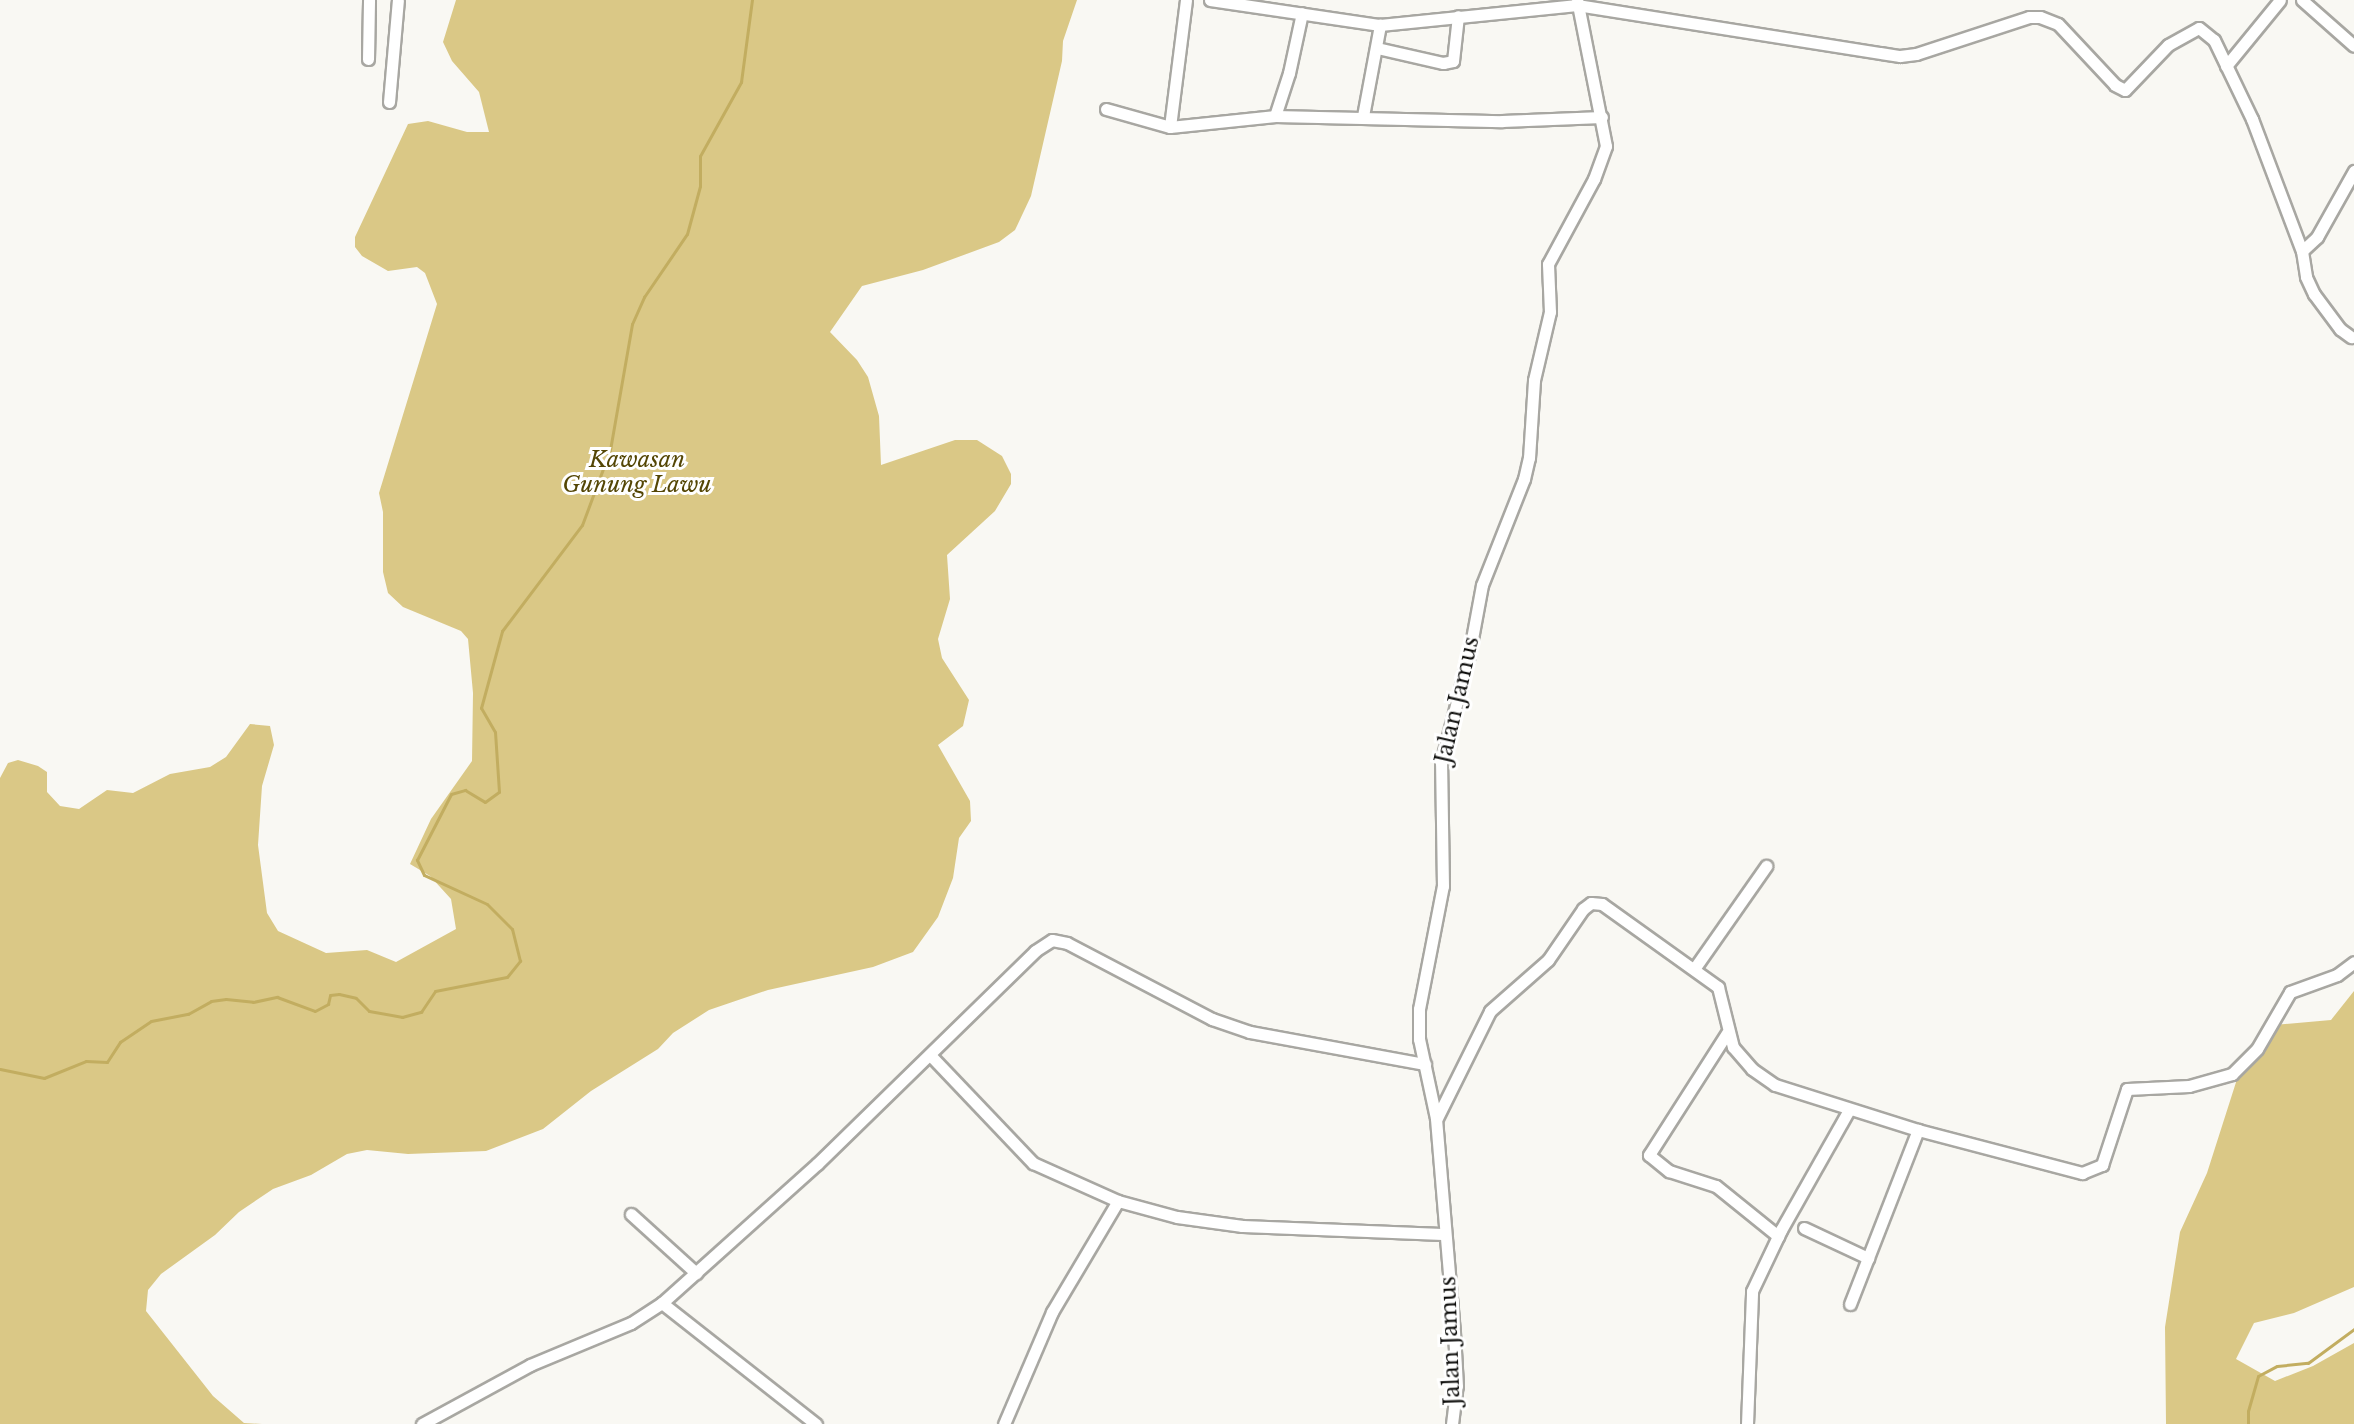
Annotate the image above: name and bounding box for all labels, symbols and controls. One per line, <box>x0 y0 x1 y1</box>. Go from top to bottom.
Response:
park label: Kawasan Gunung Lawu <box>562 446 712 498</box>
street label: Jalan Jamus <box>1430 634 1484 766</box>
street label: Jalan Jamus <box>1435 1276 1465 1406</box>

